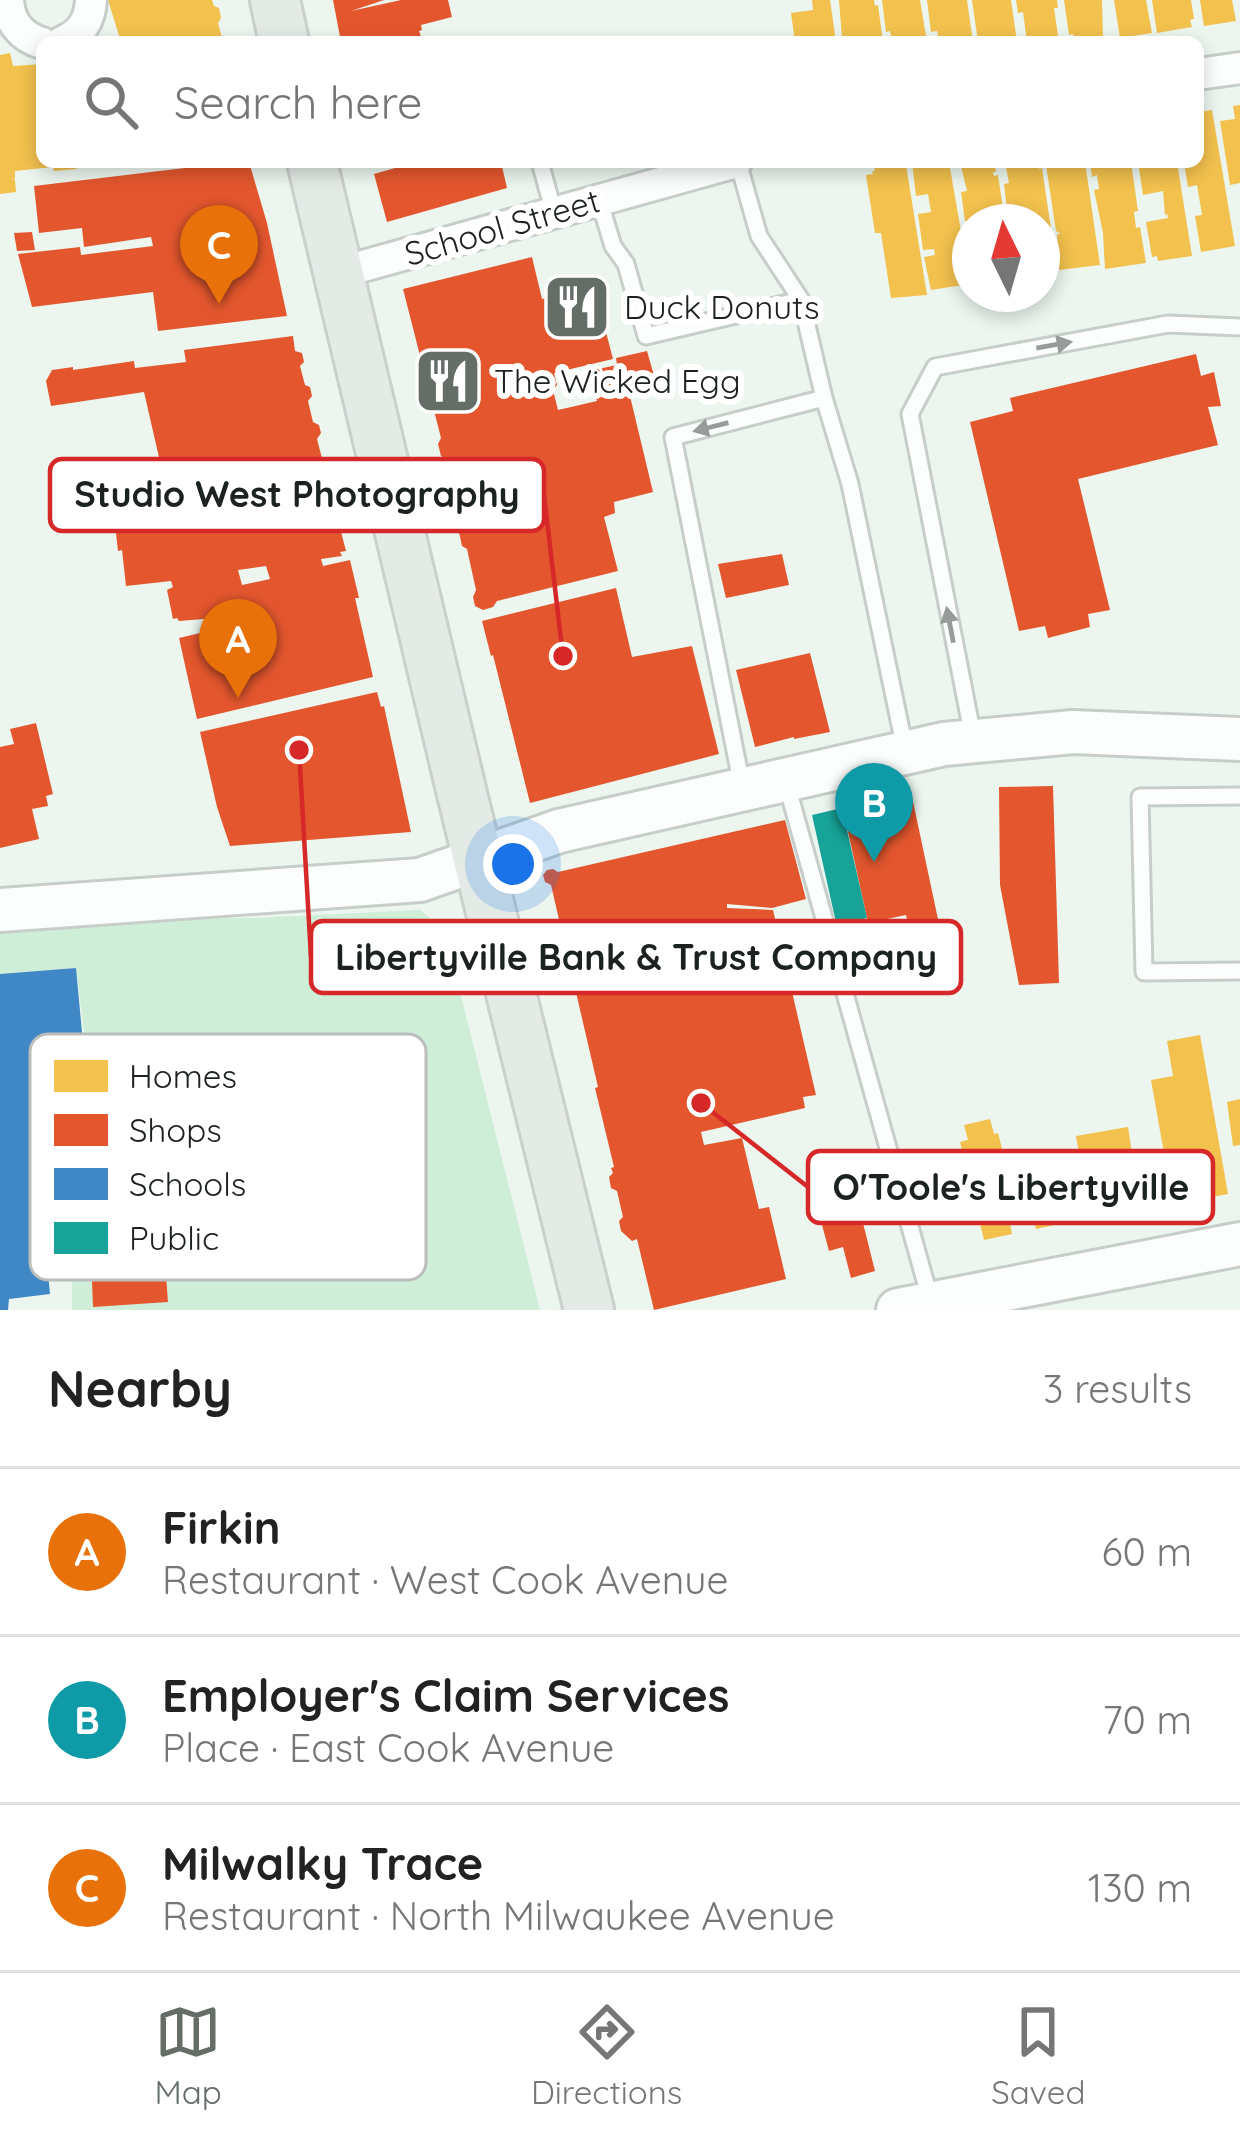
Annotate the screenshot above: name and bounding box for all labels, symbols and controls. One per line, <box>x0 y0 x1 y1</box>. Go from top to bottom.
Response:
search box <box>36 36 1204 168</box>
icon: search <box>78 69 144 135</box>
text: Search here <box>174 74 422 130</box>
street label: School Street <box>400 179 604 274</box>
north arrow <box>952 204 1060 312</box>
pin: C <box>180 205 258 304</box>
restaurant icon: Duck Donuts <box>542 272 612 342</box>
place label: Duck Donuts <box>624 286 819 327</box>
one-way arrow <box>1036 335 1073 354</box>
restaurant icon: The Wicked Egg <box>413 346 483 416</box>
place label: The Wicked Egg <box>494 360 741 401</box>
one-way arrow <box>692 418 729 437</box>
callout: Studio West Photography <box>50 459 544 531</box>
text: Studio West Photography <box>74 471 520 516</box>
pin: A <box>199 599 277 698</box>
one-way arrow <box>940 606 959 644</box>
pin: B <box>835 763 913 862</box>
your location <box>483 834 543 894</box>
callout: Libertyville Bank & Trust Company <box>311 921 961 993</box>
text: Libertyville Bank & Trust Company <box>335 934 937 979</box>
legend <box>30 1034 426 1280</box>
text: Homes <box>129 1055 237 1096</box>
text: Shops <box>129 1109 222 1150</box>
callout: O'Toole's Libertyville <box>808 1151 1213 1223</box>
text: Schools <box>129 1163 246 1204</box>
text: O'Toole's Libertyville <box>833 1164 1189 1209</box>
text: Public <box>129 1217 219 1258</box>
text: Nearby <box>48 1356 232 1420</box>
text: 3 results <box>1043 1364 1192 1413</box>
text: Firkin <box>162 1499 281 1555</box>
text: A <box>75 1527 99 1576</box>
text: 60 m <box>1102 1527 1192 1576</box>
text: Restaurant · West Cook Avenue <box>162 1555 729 1604</box>
text: Employer's Claim Services <box>162 1667 729 1723</box>
text: B <box>74 1695 100 1744</box>
text: 70 m <box>1103 1695 1192 1744</box>
text: Place · East Cook Avenue <box>162 1723 614 1772</box>
text: Milwalky Trace <box>162 1835 483 1891</box>
text: C <box>75 1863 99 1912</box>
text: 130 m <box>1088 1863 1192 1912</box>
text: Restaurant · North Milwaukee Avenue <box>162 1891 835 1940</box>
tab: Map <box>155 1999 222 2112</box>
tab: Directions <box>531 1999 682 2112</box>
tab: Saved <box>991 1999 1085 2112</box>

